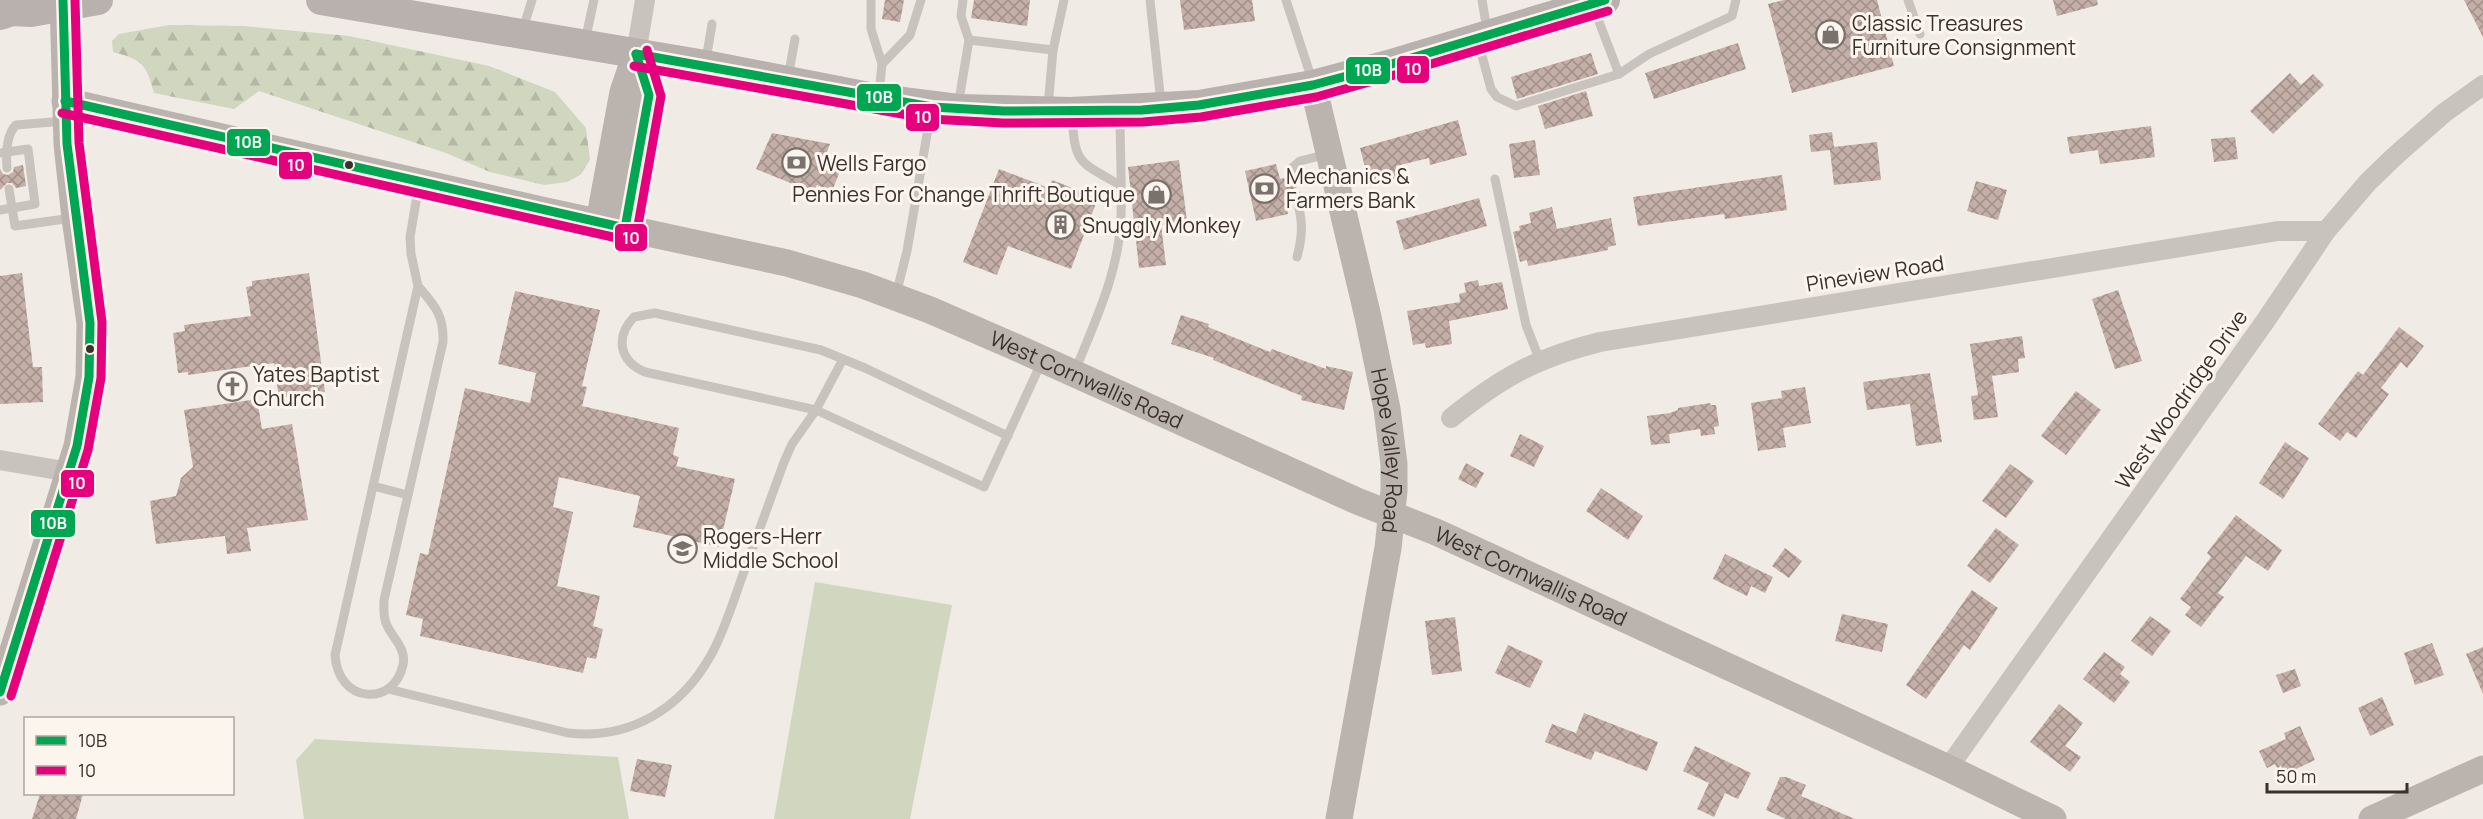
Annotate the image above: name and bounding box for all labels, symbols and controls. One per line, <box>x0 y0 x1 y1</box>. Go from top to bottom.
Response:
place label: Classic Treasures Furniture Consignment <box>1852 9 2076 61</box>
shop icon: Classic Treasures Furniture Consignment <box>1815 19 1847 51</box>
line badge: 10 <box>1396 55 1430 84</box>
line badge: 10B <box>1345 56 1391 85</box>
text: 10 <box>1404 58 1422 80</box>
text: 10B <box>1354 59 1382 81</box>
line badge: 10B <box>856 83 902 112</box>
text: 10B <box>865 86 893 108</box>
line badge: 10 <box>905 103 940 132</box>
text: 10 <box>914 106 932 128</box>
line badge: 10B <box>226 128 271 157</box>
text: 10B <box>234 131 262 153</box>
bank icon: Wells Fargo <box>780 147 812 179</box>
place label: Wells Fargo <box>817 149 927 177</box>
line badge: 10 <box>278 151 313 180</box>
text: 10 <box>287 154 305 176</box>
unlabelled marker <box>343 159 355 171</box>
place label: Mechanics & Farmers Bank <box>1286 162 1416 214</box>
bank icon: Mechanics & Farmers Bank <box>1249 172 1281 204</box>
shop icon: Pennies For Change Thrift Boutique <box>1140 178 1172 210</box>
place label: Pennies For Change Thrift Boutique <box>792 180 1135 208</box>
building icon: Snuggly Monkey <box>1045 209 1077 241</box>
place label: Snuggly Monkey <box>1082 211 1241 239</box>
line badge: 10 <box>614 223 648 252</box>
text: 10 <box>622 227 640 249</box>
street label: Pineview Road <box>1804 248 1946 298</box>
street label: West Woodridge Drive <box>2108 304 2254 494</box>
street label: West Cornwallis Road <box>986 324 1188 435</box>
unlabelled marker <box>84 343 96 355</box>
place label: Yates Baptist Church <box>253 360 380 412</box>
street label: Hope Valley Road <box>1365 366 1408 534</box>
church icon: Yates Baptist Church <box>216 370 248 402</box>
line badge: 10 <box>60 469 95 498</box>
text: 10 <box>68 472 86 494</box>
line badge: 10B <box>30 509 76 538</box>
text: 10B <box>39 512 67 534</box>
street label: West Cornwallis Road <box>1430 519 1632 632</box>
place label: Rogers-Herr Middle School <box>703 522 839 574</box>
school or university icon: Rogers-Herr Middle School <box>666 532 698 564</box>
legend <box>24 717 234 795</box>
text: 10B <box>78 728 107 752</box>
scale bar <box>2267 756 2406 794</box>
text: 10 <box>78 758 96 782</box>
text: 50 m <box>2276 764 2316 788</box>

